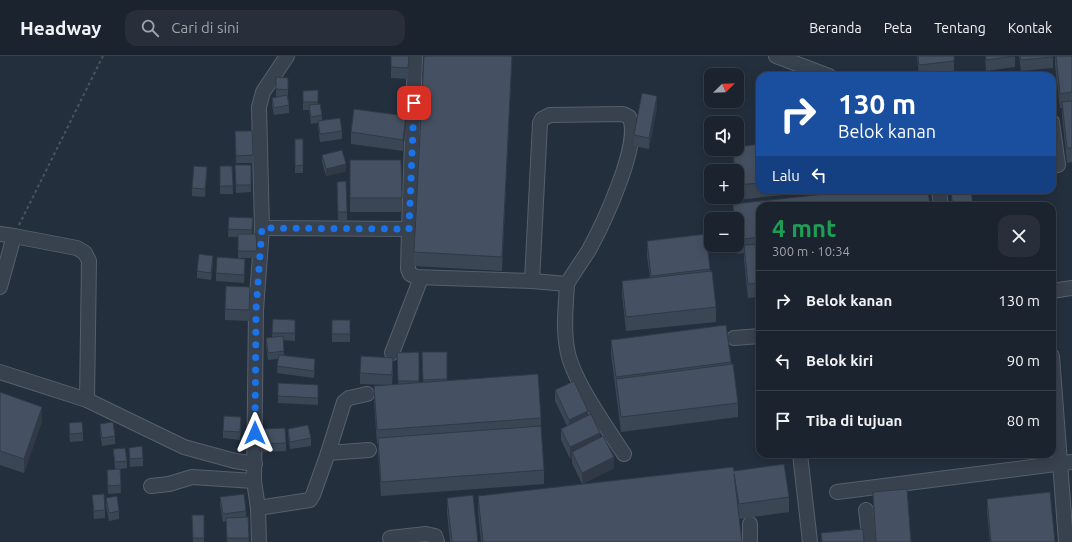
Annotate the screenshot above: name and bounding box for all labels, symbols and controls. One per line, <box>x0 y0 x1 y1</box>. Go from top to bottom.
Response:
search box <box>125 10 405 46</box>
text: Headway <box>20 17 101 39</box>
icon: search <box>139 17 161 39</box>
text: Cari di sini <box>171 19 239 36</box>
text: Beranda <box>809 20 862 36</box>
text: Peta <box>884 20 912 36</box>
text: Tentang <box>934 20 986 36</box>
text: Kontak <box>1008 20 1052 36</box>
north arrow <box>704 68 744 108</box>
map controls <box>704 68 744 252</box>
pin <box>397 86 431 120</box>
icon: right <box>772 88 824 140</box>
text: 130 m <box>838 88 916 119</box>
icon: arrive <box>403 92 425 114</box>
button: sound <box>704 116 744 156</box>
text: Belok kanan <box>838 121 936 141</box>
button: + <box>704 164 744 204</box>
icon: left <box>808 164 830 186</box>
text: Lalu <box>772 167 800 184</box>
button: − <box>704 212 744 252</box>
text: 4 mnt <box>772 215 836 242</box>
button: close <box>998 215 1040 257</box>
text: 300 m · 10:34 <box>772 244 850 258</box>
icon: right <box>772 290 794 312</box>
text: Belok kanan <box>806 292 892 309</box>
text: 130 m <box>998 292 1040 309</box>
icon: left <box>772 350 794 372</box>
text: Belok kiri <box>806 352 873 369</box>
text: 90 m <box>1007 352 1040 369</box>
icon: arrive <box>772 410 794 432</box>
position arrow <box>234 412 276 454</box>
text: Tiba di tujuan <box>806 412 902 429</box>
text: 80 m <box>1007 412 1040 429</box>

